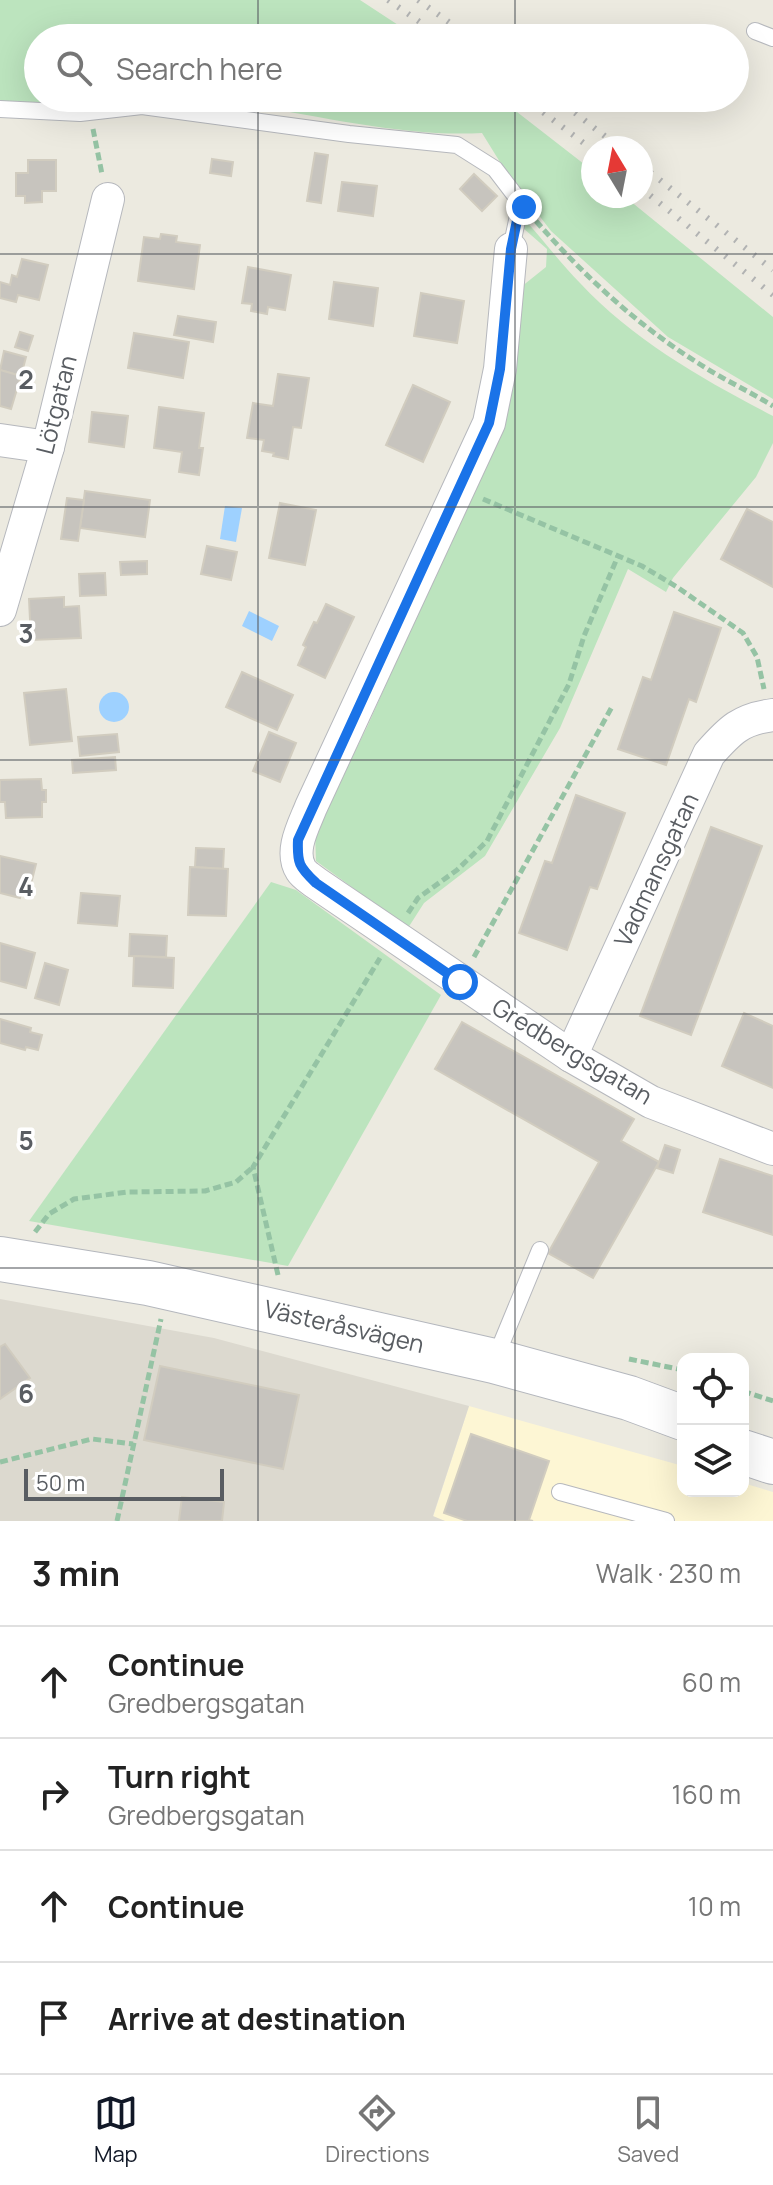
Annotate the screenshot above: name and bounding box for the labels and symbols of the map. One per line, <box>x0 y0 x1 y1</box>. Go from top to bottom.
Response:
north arrow <box>581 136 653 208</box>
route end <box>506 189 542 225</box>
street label: Lötgatan <box>27 352 84 458</box>
text: 2 <box>18 361 34 397</box>
text: 3 <box>18 615 34 651</box>
street label: Vadmansgatan <box>606 787 706 952</box>
text: 4 <box>18 868 34 904</box>
route start <box>442 964 478 1000</box>
street label: Gredbergsgatan <box>486 990 659 1112</box>
text: 5 <box>18 1122 34 1158</box>
street label: Västeråsvägen <box>261 1291 427 1360</box>
text: 6 <box>18 1375 34 1411</box>
scale bar <box>24 1465 224 1501</box>

